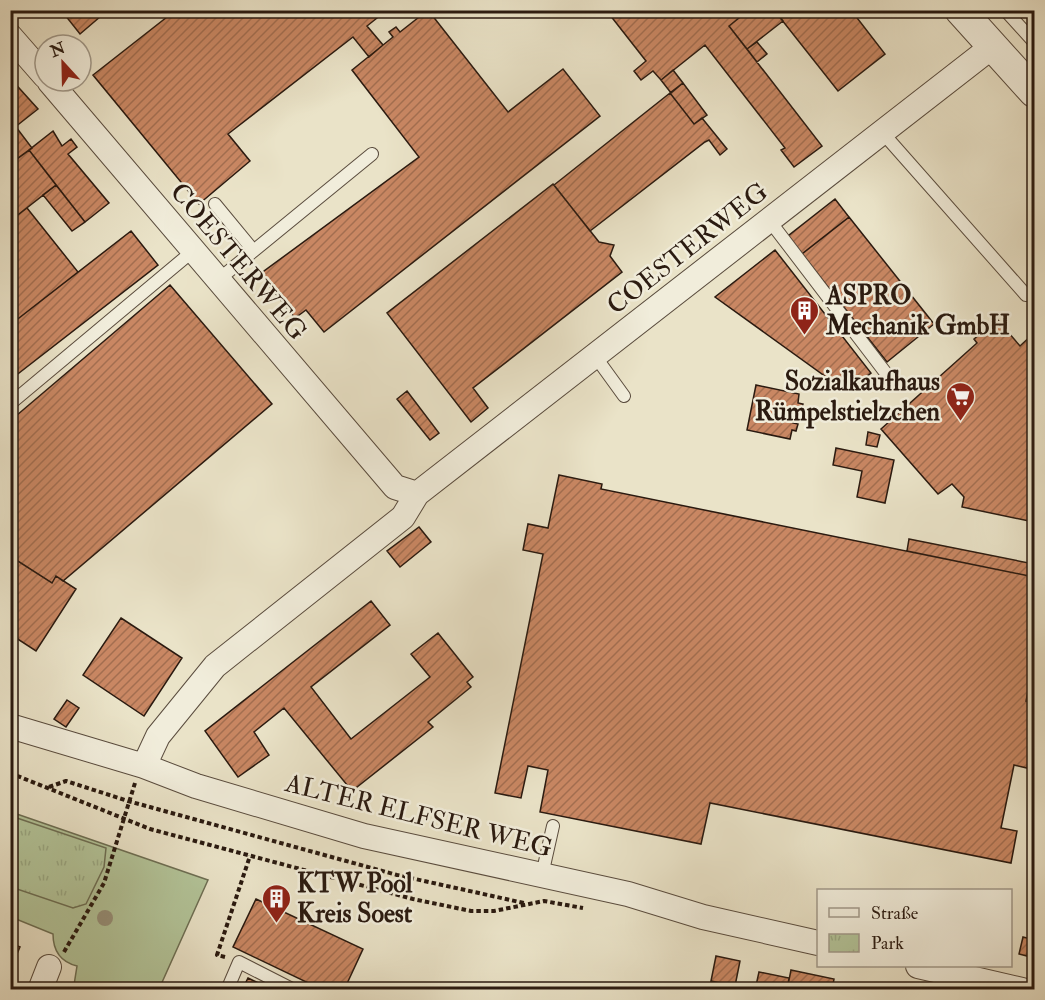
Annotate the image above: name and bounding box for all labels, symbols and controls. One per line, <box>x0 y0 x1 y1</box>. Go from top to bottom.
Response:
north arrow <box>33 33 93 93</box>
text: N <box>46 38 69 62</box>
street label: COESTERWEG <box>163 176 313 347</box>
street label: COESTERWEG <box>601 176 775 322</box>
place label: ASPRO Mechanik GmbH <box>825 280 1010 342</box>
building icon: ASPRO Mechanik GmbH <box>789 294 821 336</box>
place label: Sozialkaufhaus Rümpelstielzchen <box>755 366 941 429</box>
supermarket icon: Sozialkaufhaus Rümpelstielzchen <box>945 380 977 422</box>
street label: ALTER ELFSER WEG <box>281 767 556 865</box>
place label: KTW Pool Kreis Soest <box>297 868 413 930</box>
building icon: KTW Pool Kreis Soest <box>260 882 292 924</box>
legend <box>817 889 1012 967</box>
text: Straße <box>871 902 919 925</box>
text: Park <box>871 932 904 955</box>

